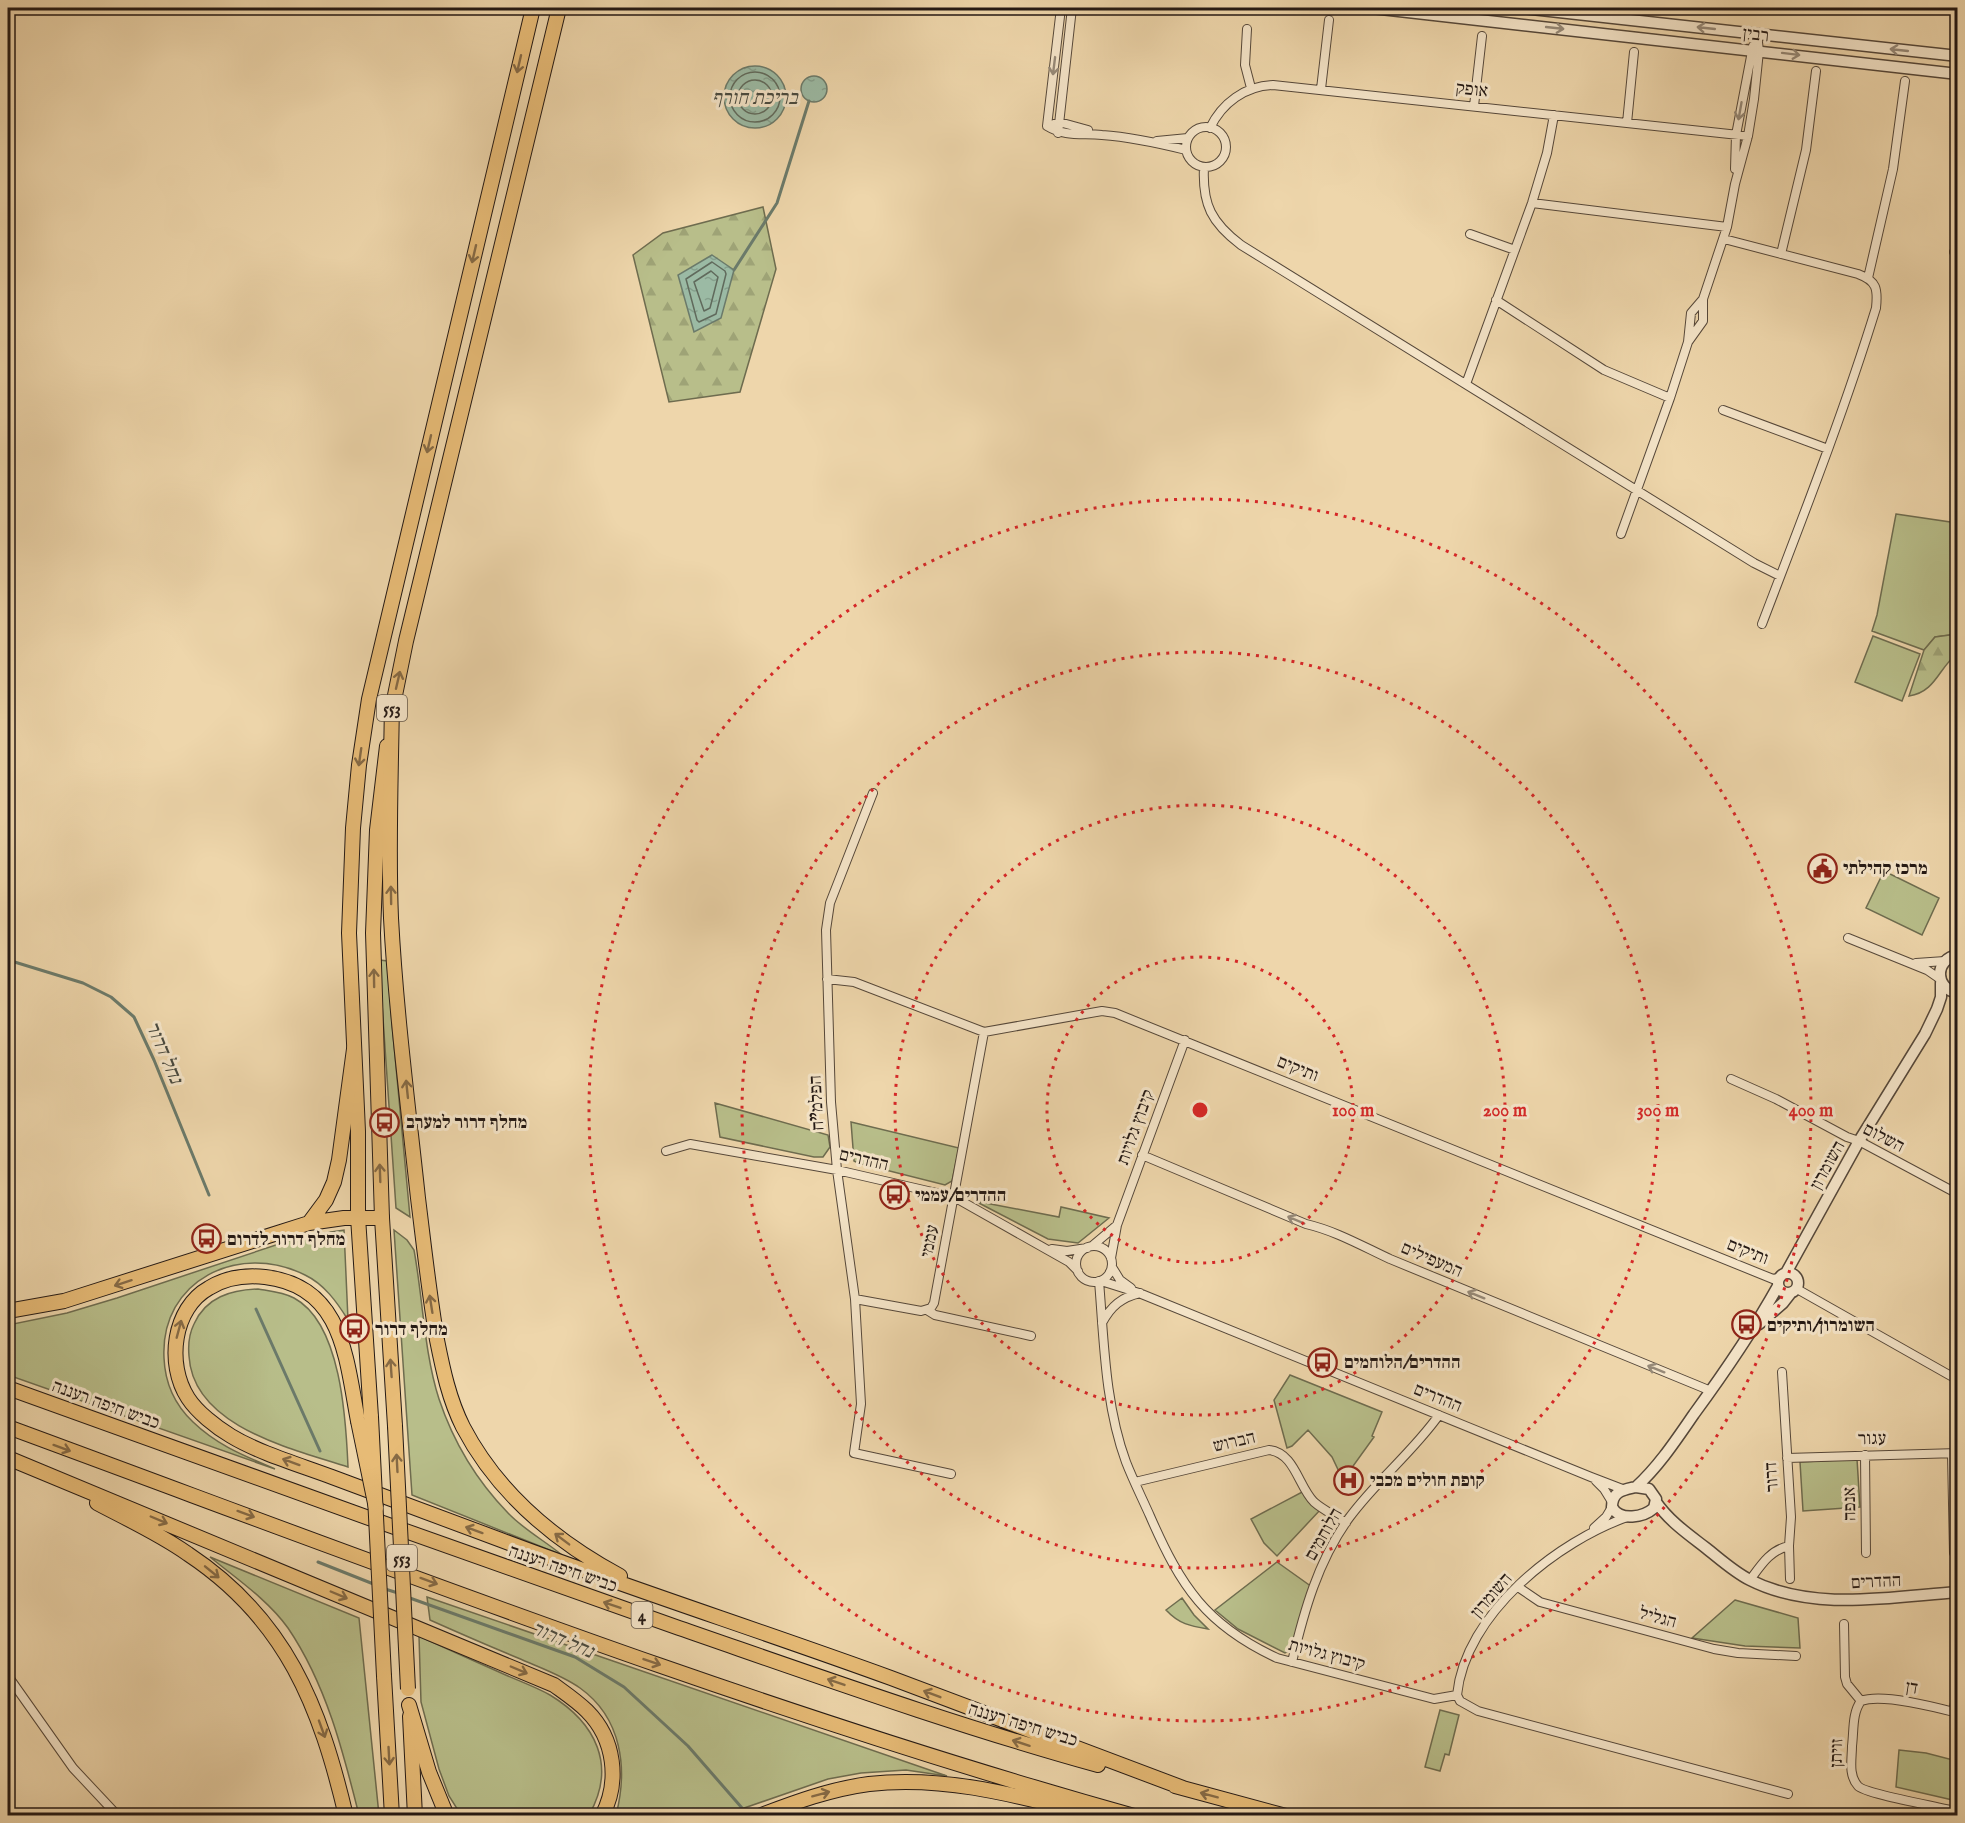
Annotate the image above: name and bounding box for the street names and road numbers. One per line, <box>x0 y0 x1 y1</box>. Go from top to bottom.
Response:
street label: רבין <box>1742 23 1770 48</box>
street label: אופק <box>1454 77 1489 104</box>
road number: 553 <box>377 695 407 721</box>
street label: ותיקים <box>1273 1051 1322 1088</box>
street label: הפלמ"ח <box>805 1075 830 1131</box>
street label: קיבוץ גלויות <box>1112 1087 1161 1168</box>
street label: השלום <box>1859 1118 1908 1159</box>
street label: השומרון <box>1805 1137 1851 1194</box>
street label: ההדרים <box>837 1144 891 1177</box>
street label: עממי <box>916 1223 945 1260</box>
street label: ותיקים <box>1723 1234 1772 1271</box>
street label: המעפילים <box>1397 1237 1466 1284</box>
street label: כביש חיפה רעננה <box>48 1375 163 1436</box>
street label: ההדרים <box>1410 1378 1465 1418</box>
street label: הברוש <box>1211 1426 1258 1458</box>
street label: עגור <box>1858 1428 1886 1451</box>
street label: דרור <box>1760 1461 1785 1493</box>
street label: אנפה <box>1839 1487 1862 1521</box>
street label: הלוחמים <box>1300 1504 1349 1565</box>
street label: כביש חיפה רעננה <box>505 1540 620 1599</box>
road number: 553 <box>387 1545 417 1571</box>
street label: השומרון <box>1466 1568 1518 1623</box>
street label: ההדרים <box>1850 1570 1902 1595</box>
road number: 4 <box>632 1602 652 1628</box>
street label: הגליל <box>1636 1602 1679 1634</box>
street label: קיבוץ גלויות <box>1286 1634 1368 1677</box>
street label: דן <box>1904 1676 1920 1701</box>
street label: כביש חיפה רעננה <box>965 1698 1080 1753</box>
street label: זויתן <box>1826 1739 1849 1768</box>

